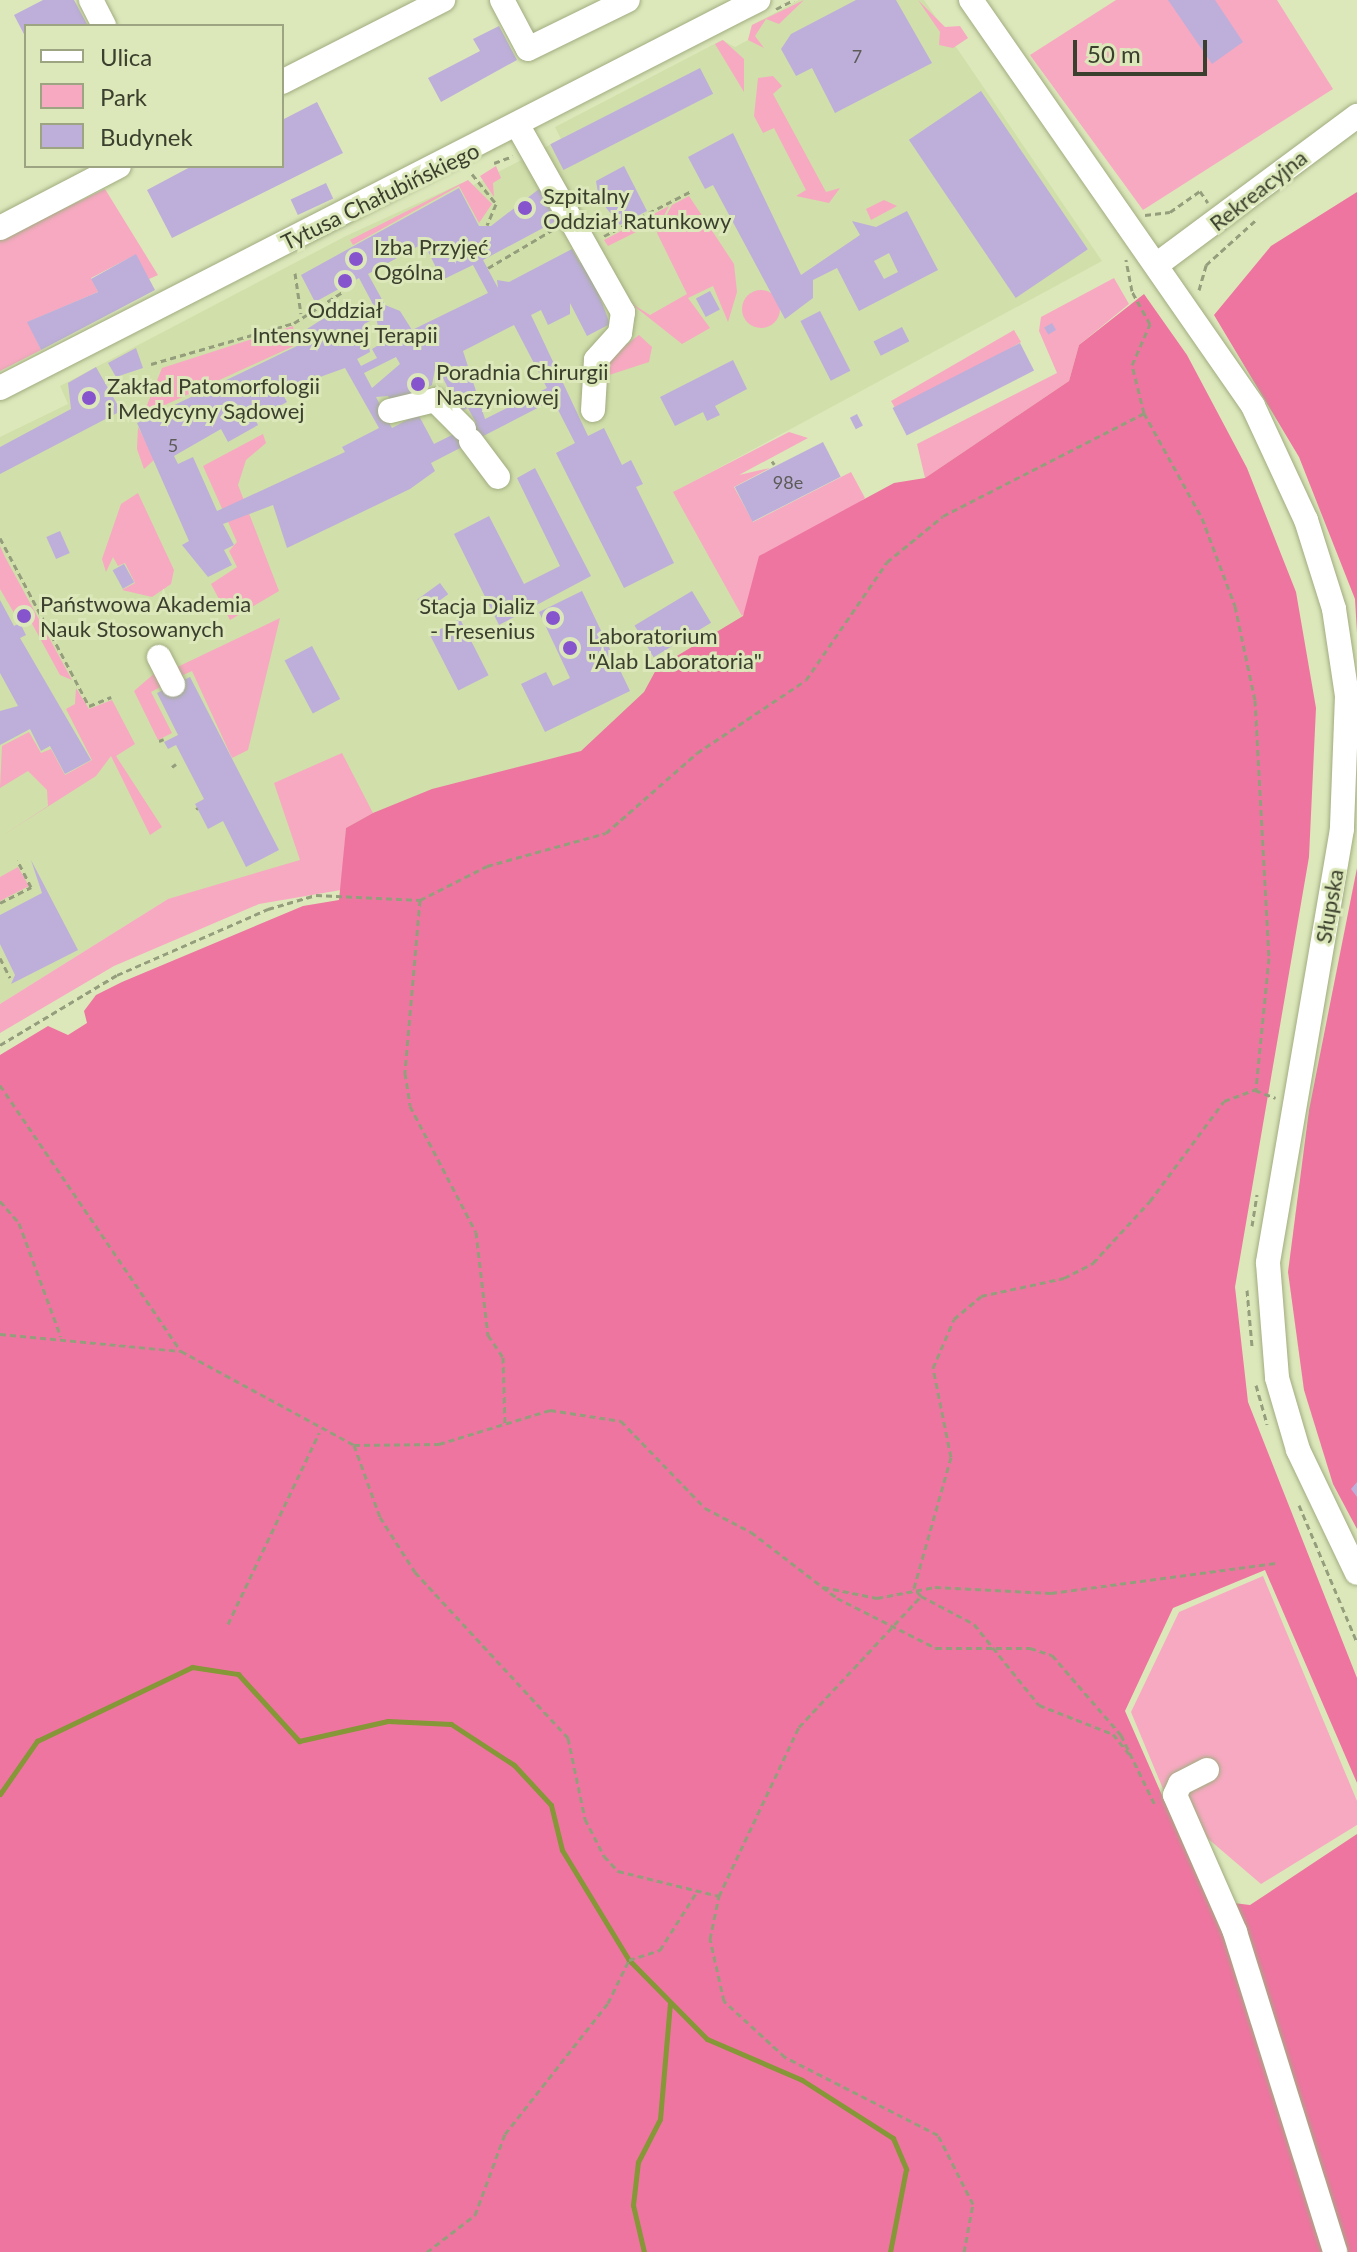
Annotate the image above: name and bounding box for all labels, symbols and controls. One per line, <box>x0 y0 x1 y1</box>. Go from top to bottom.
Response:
legend <box>24 24 284 168</box>
scale bar <box>1077 24 1211 74</box>
text: 50 m <box>1087 39 1141 68</box>
text: Ulica <box>100 42 152 71</box>
house number: 7 <box>852 45 862 67</box>
text: Park <box>100 82 147 111</box>
text: Budynek <box>100 122 193 151</box>
street label: Tytusa Chałubińskiego <box>277 137 483 255</box>
street label: Rekreacyjna <box>1204 144 1312 236</box>
place label: Szpitalny Oddział Ratunkowy <box>543 182 732 234</box>
marker: Szpitalny Oddział Ratunkowy <box>514 197 536 219</box>
place label: Izba Przyjęć Ogólna <box>374 233 488 284</box>
marker: Izba Przyjęć Ogólna <box>345 248 367 270</box>
marker: Oddział Intensywnej Terapii <box>334 270 356 292</box>
place label: Oddział Intensywnej Terapii <box>252 296 438 348</box>
place label: Poradnia Chirurgii Naczyniowej <box>436 358 609 410</box>
place label: Zakład Patomorfologii i Medycyny Sądowej <box>107 372 320 424</box>
marker: Poradnia Chirurgii Naczyniowej <box>407 373 429 395</box>
marker: Zakład Patomorfologii i Medycyny Sądowej <box>78 387 100 409</box>
house number: 5 <box>168 434 178 456</box>
house number: 98e <box>773 471 803 493</box>
place label: Państwowa Akademia Nauk Stosowanych <box>40 590 252 642</box>
place label: Stacja Dializ - Fresenius <box>419 592 535 644</box>
marker: Państwowa Akademia Nauk Stosowanych <box>15 607 33 625</box>
marker: Stacja Dializ - Fresenius <box>542 607 564 629</box>
place label: Laboratorium "Alab Laboratoria" <box>588 622 762 674</box>
marker: Laboratorium "Alab Laboratoria" <box>559 637 581 659</box>
street label: Słupska <box>1310 867 1348 945</box>

